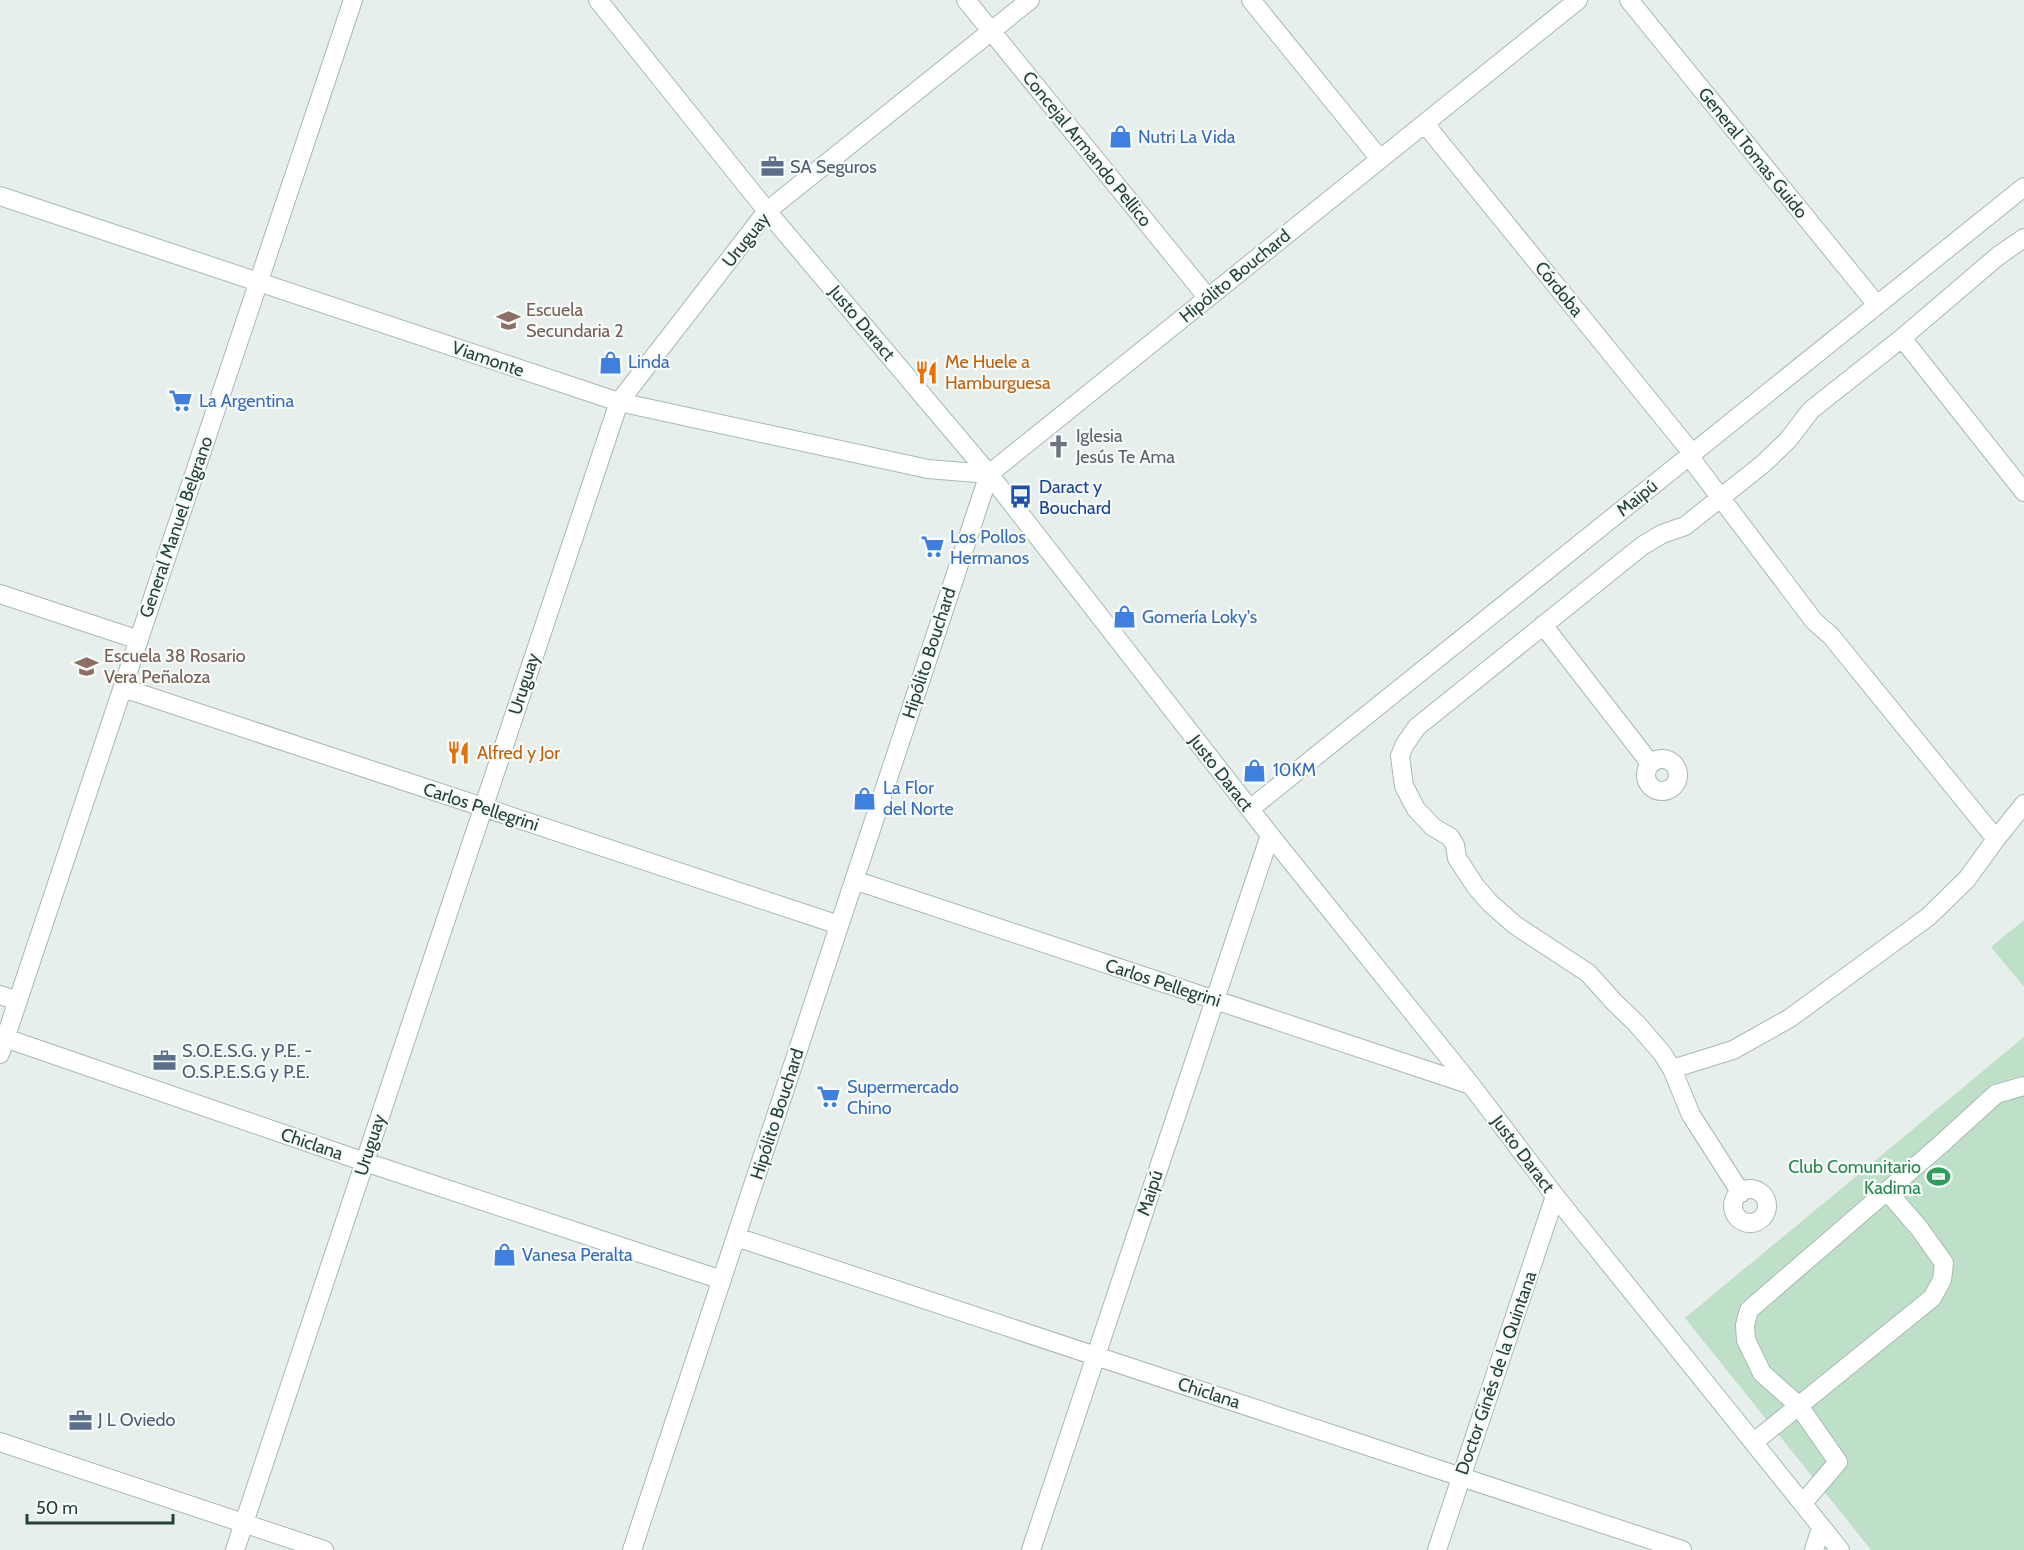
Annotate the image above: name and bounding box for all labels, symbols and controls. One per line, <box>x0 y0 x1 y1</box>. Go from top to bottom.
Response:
street label: Concejal Armando Pellico <box>1018 67 1157 231</box>
street label: General Tomas Guido <box>1693 83 1813 223</box>
shop icon: Nutri La Vida <box>1107 124 1133 150</box>
place label: Nutri La Vida <box>1138 126 1236 148</box>
office icon: SA Seguros <box>759 154 785 180</box>
place label: SA Seguros <box>790 156 877 178</box>
street label: Uruguay <box>717 208 775 272</box>
street label: Hipólito Bouchard <box>1175 225 1295 327</box>
street label: Córdoba <box>1530 257 1588 321</box>
street label: Justo Daract <box>824 280 900 365</box>
place label: Escuela Secundaria 2 <box>526 299 624 342</box>
school or university icon: Escuela Secundaria 2 <box>495 307 521 333</box>
street label: Viamonte <box>449 336 527 382</box>
shop icon: Linda <box>597 349 623 375</box>
place label: Linda <box>628 351 670 373</box>
place label: Me Huele a Hamburguesa <box>945 351 1051 394</box>
restaurant icon: Me Huele a Hamburguesa <box>914 359 940 385</box>
supermarket icon: La Argentina <box>168 388 194 414</box>
place label: La Argentina <box>199 390 294 412</box>
place label: Iglesia Jesús Te Ama <box>1075 425 1175 468</box>
street label: General Manuel Belgrano <box>135 433 217 621</box>
church icon: Iglesia Jesús Te Ama <box>1045 433 1071 459</box>
street label: Maipú <box>1612 475 1662 521</box>
place label: Daract y Bouchard <box>1039 476 1111 519</box>
bus stop icon: Daract y Bouchard <box>1008 484 1034 510</box>
place label: Los Pollos Hermanos <box>950 526 1029 569</box>
supermarket icon: Los Pollos Hermanos <box>919 534 945 560</box>
street label: Hipólito Bouchard <box>897 585 961 721</box>
shop icon: Gomería Loky's <box>1111 604 1137 630</box>
place label: Gomería Loky's <box>1142 606 1257 628</box>
place label: Escuela 38 Rosario Vera Peñaloza <box>104 645 246 688</box>
street label: Uruguay <box>504 650 544 718</box>
school or university icon: Escuela 38 Rosario Vera Peñaloza <box>73 653 99 679</box>
street label: Justo Daract <box>1184 729 1258 816</box>
restaurant icon: Alfred y Jor <box>446 740 472 766</box>
place label: Alfred y Jor <box>477 742 560 764</box>
shop icon: 10KM <box>1242 757 1268 783</box>
place label: 10KM <box>1273 759 1316 781</box>
place label: La Flor del Norte <box>883 777 954 820</box>
street label: Carlos Pellegrini <box>420 778 542 836</box>
shop icon: La Flor del Norte <box>852 785 878 811</box>
street label: Carlos Pellegrini <box>1102 954 1224 1012</box>
place label: S.O.E.S.G. y P.E. - O.S.P.E.S.G y P.E. <box>182 1040 312 1083</box>
street label: Hipólito Bouchard <box>745 1046 809 1182</box>
office icon: S.O.E.S.G. y P.E. - O.S.P.E.S.G y P.E. <box>151 1048 177 1074</box>
place label: Supermercado Chino <box>847 1076 959 1119</box>
supermarket icon: Supermercado Chino <box>816 1084 842 1110</box>
street label: Justo Daract <box>1486 1110 1559 1197</box>
street label: Uruguay <box>350 1111 390 1179</box>
street label: Chiclana <box>278 1123 346 1165</box>
place label: Club Comunitario Kadima <box>1788 1156 1921 1199</box>
sports icon: Club Comunitario Kadima <box>1926 1164 1952 1190</box>
street label: Maipú <box>1132 1168 1168 1218</box>
shop icon: Vanesa Peralta <box>491 1242 517 1268</box>
place label: Vanesa Peralta <box>522 1244 633 1266</box>
street label: Doctor Ginés de la Quintana <box>1451 1268 1541 1478</box>
street label: Chiclana <box>1175 1373 1243 1414</box>
office icon: J L Oviedo <box>67 1407 93 1433</box>
place label: J L Oviedo <box>97 1409 175 1431</box>
scale bar <box>27 1487 172 1525</box>
text: 50 m <box>36 1497 78 1519</box>

